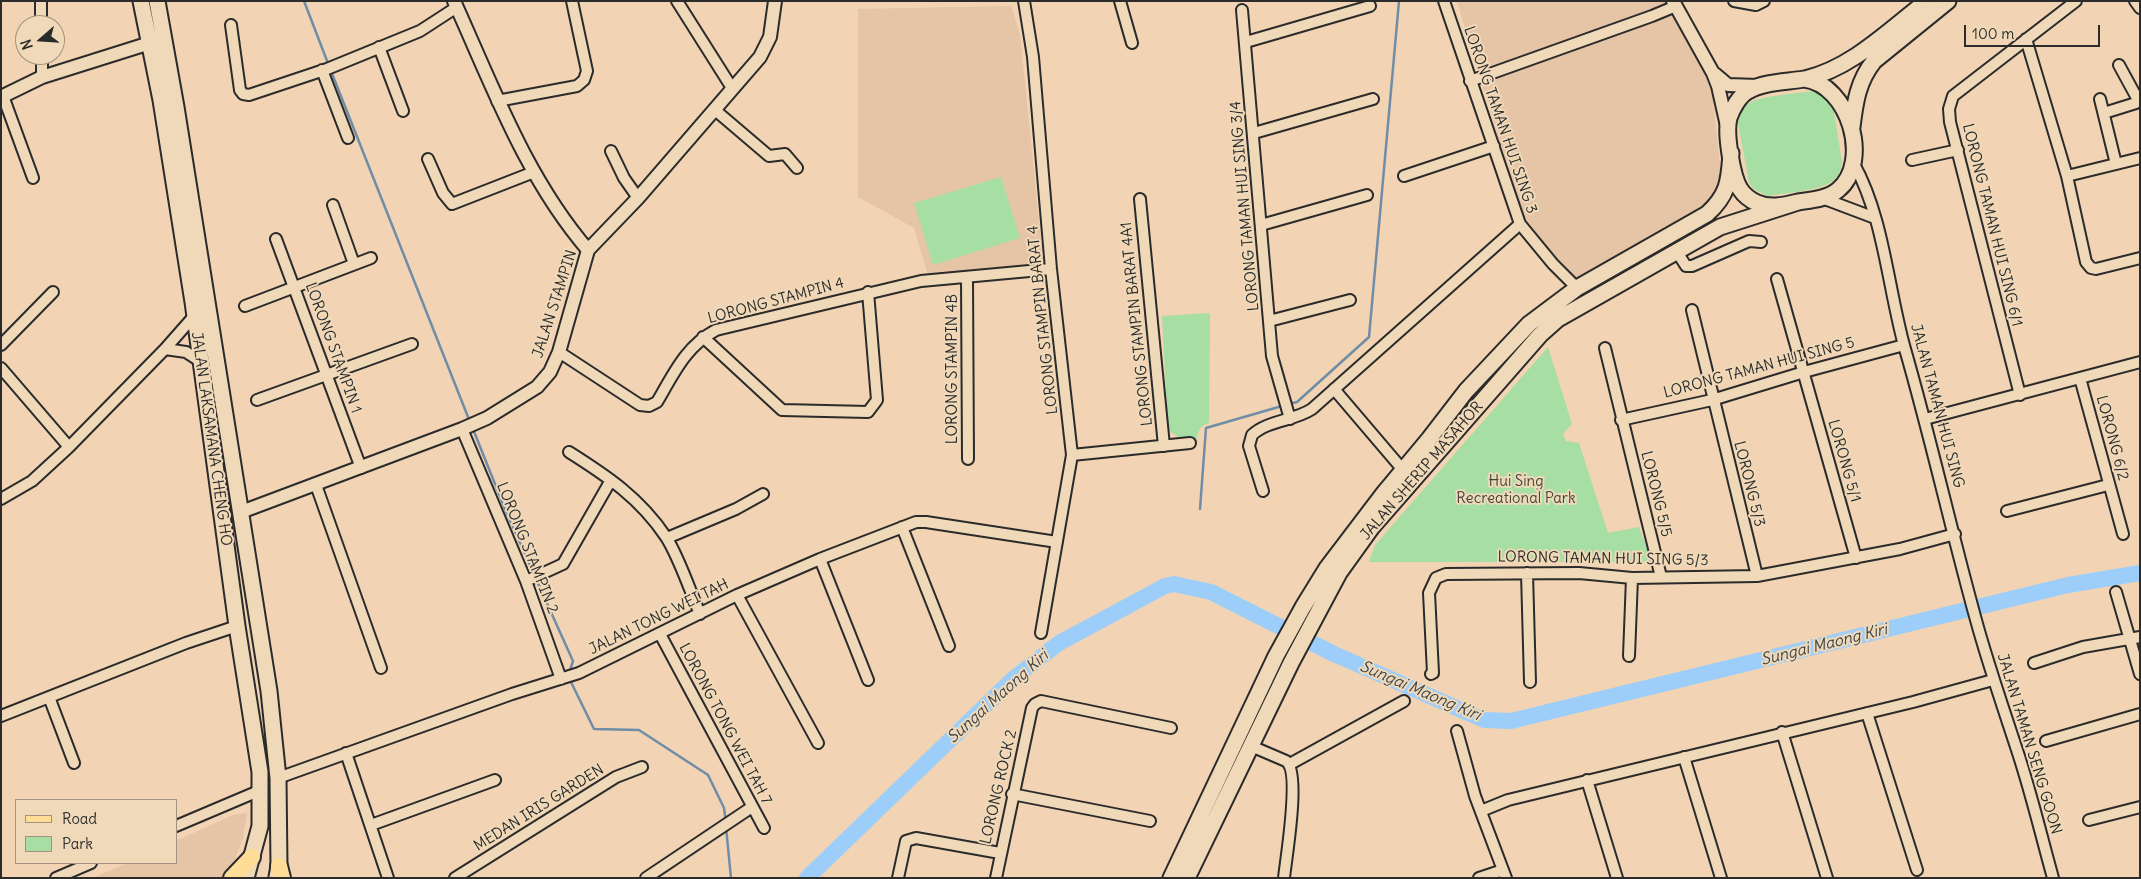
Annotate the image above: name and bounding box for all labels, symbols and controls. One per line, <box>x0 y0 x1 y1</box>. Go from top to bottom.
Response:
north arrow <box>15 15 65 65</box>
scale bar <box>1966 15 2102 47</box>
street label: LORONG TAMAN HUI SING 3 <box>1459 24 1541 216</box>
text: 100 m <box>1972 24 2014 43</box>
text: N <box>17 37 37 52</box>
street label: LORONG TAMAN HUI SING 3/4 <box>1227 100 1263 312</box>
street label: LORONG TAMAN HUI SING 6/1 <box>1958 122 2026 328</box>
street label: LORONG STAMPIN BARAT 4A1 <box>1117 221 1157 427</box>
street label: LORONG STAMPIN BARAT 4 <box>1024 225 1062 415</box>
street label: JALAN STAMPIN <box>529 248 581 360</box>
street label: LORONG STAMPIN 4 <box>706 274 846 328</box>
street label: LORONG STAMPIN 1 <box>301 280 365 416</box>
street label: LORONG STAMPIN 4B <box>944 294 962 444</box>
street label: JALAN TAMAN HUI SING <box>1906 322 1968 490</box>
street label: JALAN LAKSAMANA CHENG HO <box>187 331 235 547</box>
street label: LORONG TAMAN HUI SING 5 <box>1662 334 1856 402</box>
street label: LORONG 6/2 <box>2092 393 2132 483</box>
street label: JALAN SHERIP MASAHOR <box>1357 398 1487 544</box>
street label: LORONG 5/1 <box>1824 418 1864 504</box>
street label: LORONG 5/3 <box>1730 439 1768 529</box>
street label: LORONG 5/5 <box>1637 449 1675 539</box>
park label: Hui Sing Recreational Park <box>1456 473 1576 508</box>
street label: LORONG STAMPIN 2 <box>492 480 562 616</box>
street label: LORONG TAMAN HUI SING 5/3 <box>1497 548 1709 570</box>
street label: JALAN TONG WEI TAH <box>586 575 732 659</box>
water label: Sungai Maong Kiri <box>1759 620 1889 670</box>
street label: LORONG TONG WEI TAH 7 <box>675 640 775 808</box>
water label: Sungai Maong Kiri <box>943 647 1053 747</box>
street label: JALAN TAMAN SENG GOON <box>1993 651 2065 837</box>
water label: Sungai Maong Kiri <box>1357 657 1483 725</box>
street label: LORONG ROCK 2 <box>977 728 1021 846</box>
street label: MEDAN IRIS GARDEN <box>471 761 607 855</box>
legend <box>15 799 178 864</box>
text: Road <box>62 809 97 828</box>
text: Park <box>62 834 93 853</box>

